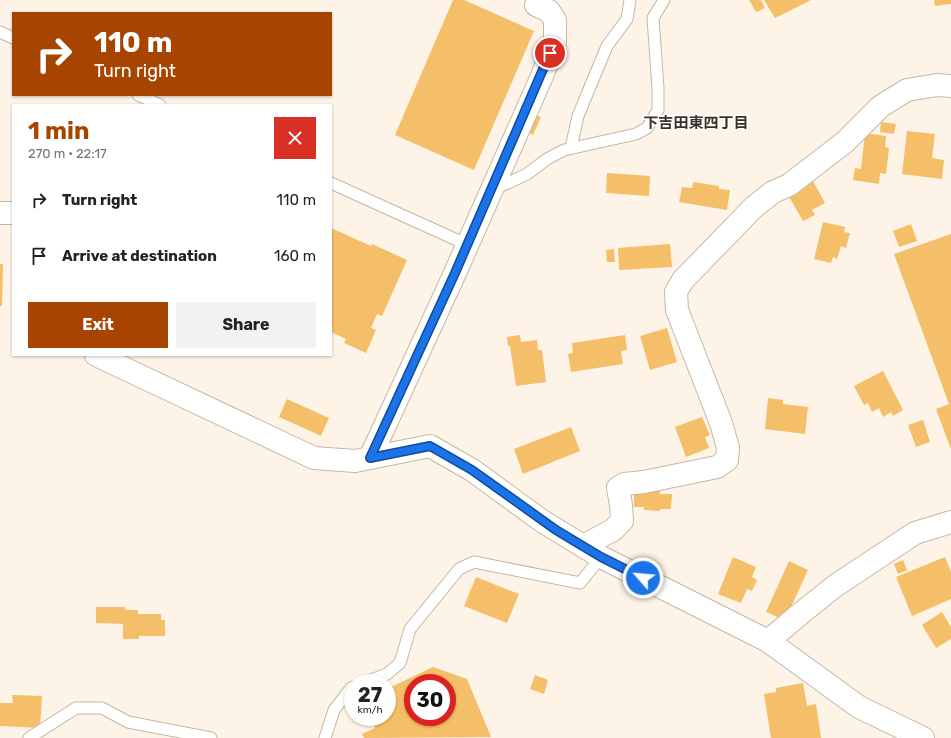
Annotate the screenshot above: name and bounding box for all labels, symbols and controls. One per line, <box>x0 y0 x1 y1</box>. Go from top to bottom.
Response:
text: 110 m <box>94 26 172 59</box>
icon: right <box>28 28 80 80</box>
pin <box>533 36 567 70</box>
icon: arrive <box>539 42 561 64</box>
text: Turn right <box>94 60 176 82</box>
district label: 下吉田東四丁目 <box>643 114 749 132</box>
text: 1 min <box>28 117 89 145</box>
button: close <box>274 117 316 159</box>
text: 270 m · 22:17 <box>28 146 107 161</box>
icon: right <box>28 189 50 211</box>
text: Turn right <box>62 191 137 209</box>
text: 110 m <box>277 191 316 209</box>
icon: arrive <box>28 245 50 267</box>
text: Arrive at destination <box>62 247 217 265</box>
text: 160 m <box>274 247 316 265</box>
button: Exit <box>28 302 168 348</box>
button: Share <box>176 302 316 348</box>
position arrow <box>622 557 664 599</box>
speed limit sign: 30 <box>404 674 456 726</box>
text: 27 <box>358 683 382 707</box>
text: km/h <box>358 704 382 716</box>

